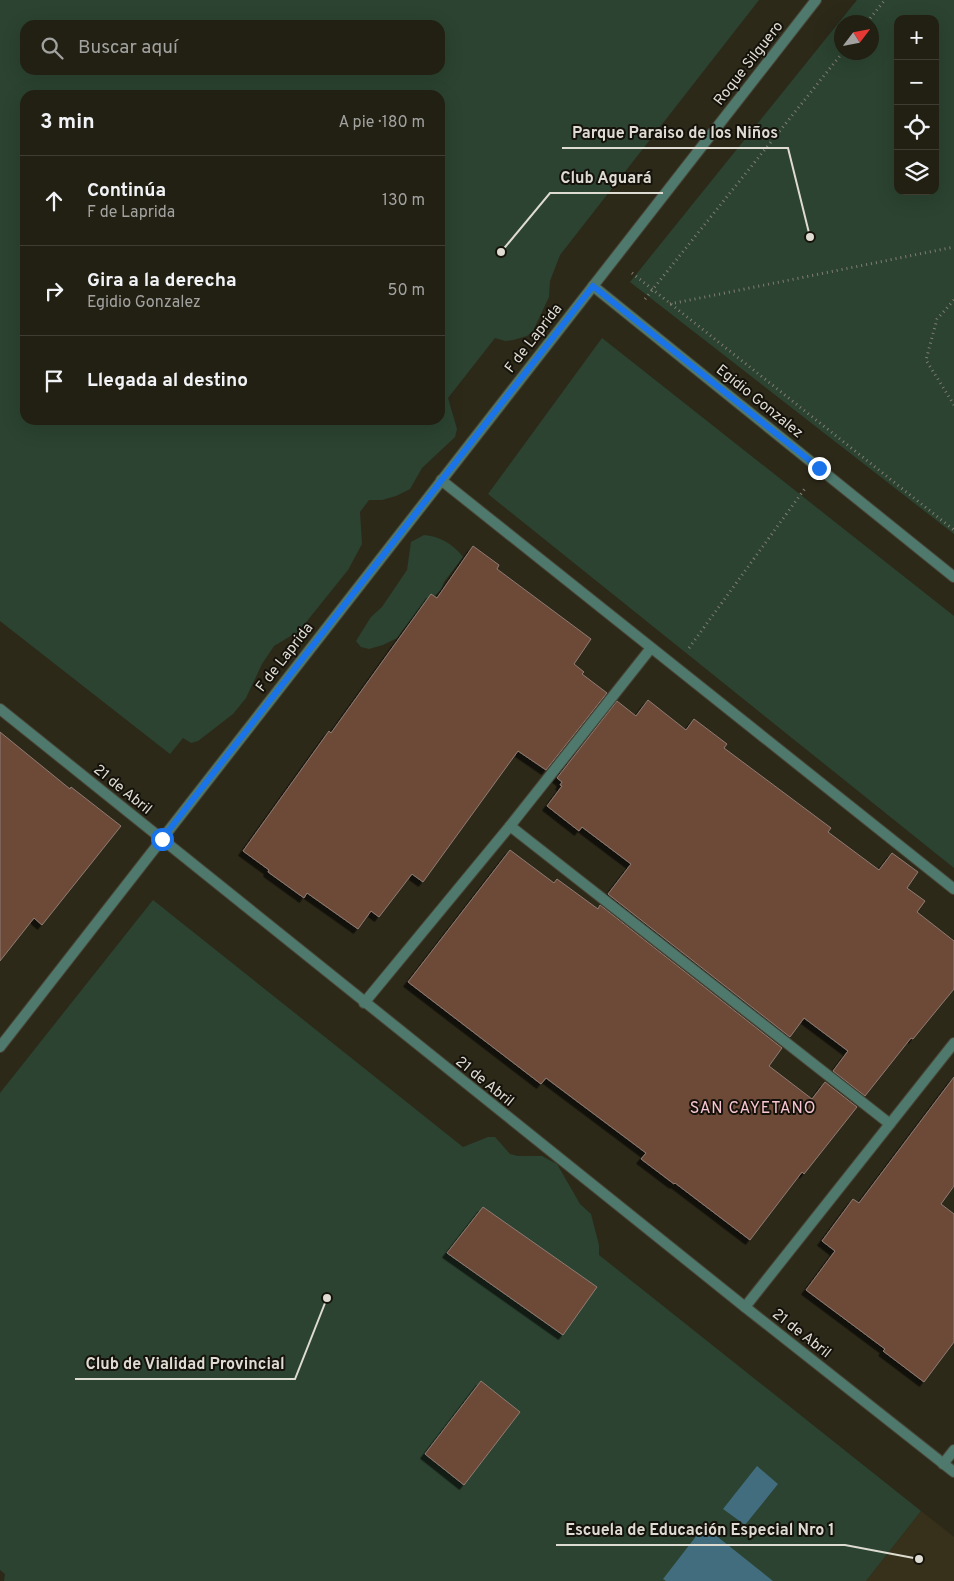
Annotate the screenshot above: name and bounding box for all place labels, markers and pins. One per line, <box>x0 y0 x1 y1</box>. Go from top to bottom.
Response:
callout: Parque Paraiso de los Niños <box>562 117 788 148</box>
callout: Club Aguará <box>550 162 663 193</box>
callout: Club de Vialidad Provincial <box>75 1348 295 1379</box>
callout: Escuela de Educación Especial Nro 1 <box>556 1514 845 1545</box>

